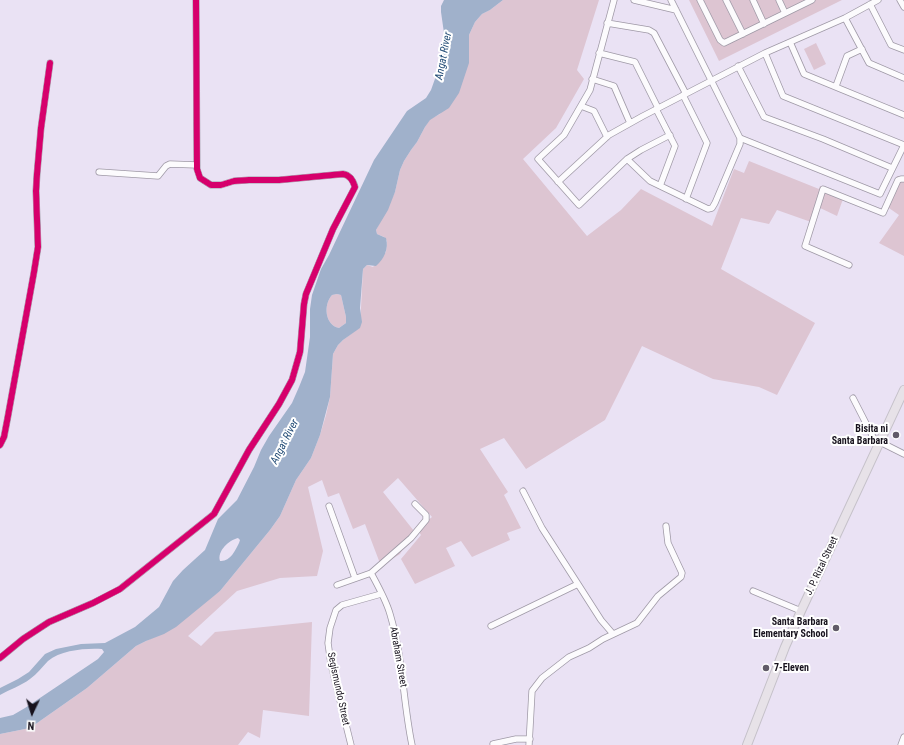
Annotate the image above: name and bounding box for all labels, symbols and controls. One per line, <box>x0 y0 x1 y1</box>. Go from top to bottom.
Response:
water label: Angat River <box>433 31 455 81</box>
water label: Angat River <box>268 418 302 466</box>
place label: Bisita ni Santa Barbara <box>832 423 888 446</box>
marker: Bisita ni Santa Barbara <box>891 430 901 440</box>
street label: J. P. Rizal Street <box>803 535 841 597</box>
place label: Santa Barbara Elementary School <box>753 616 828 640</box>
marker: Santa Barbara Elementary School <box>831 623 841 633</box>
street label: Abraham Street <box>387 626 409 688</box>
street label: Segismundo Street <box>324 651 352 727</box>
place label: 7-Eleven <box>774 662 809 674</box>
marker: 7-Eleven <box>761 663 771 673</box>
north arrow <box>12 693 52 733</box>
text: N <box>27 719 35 732</box>

